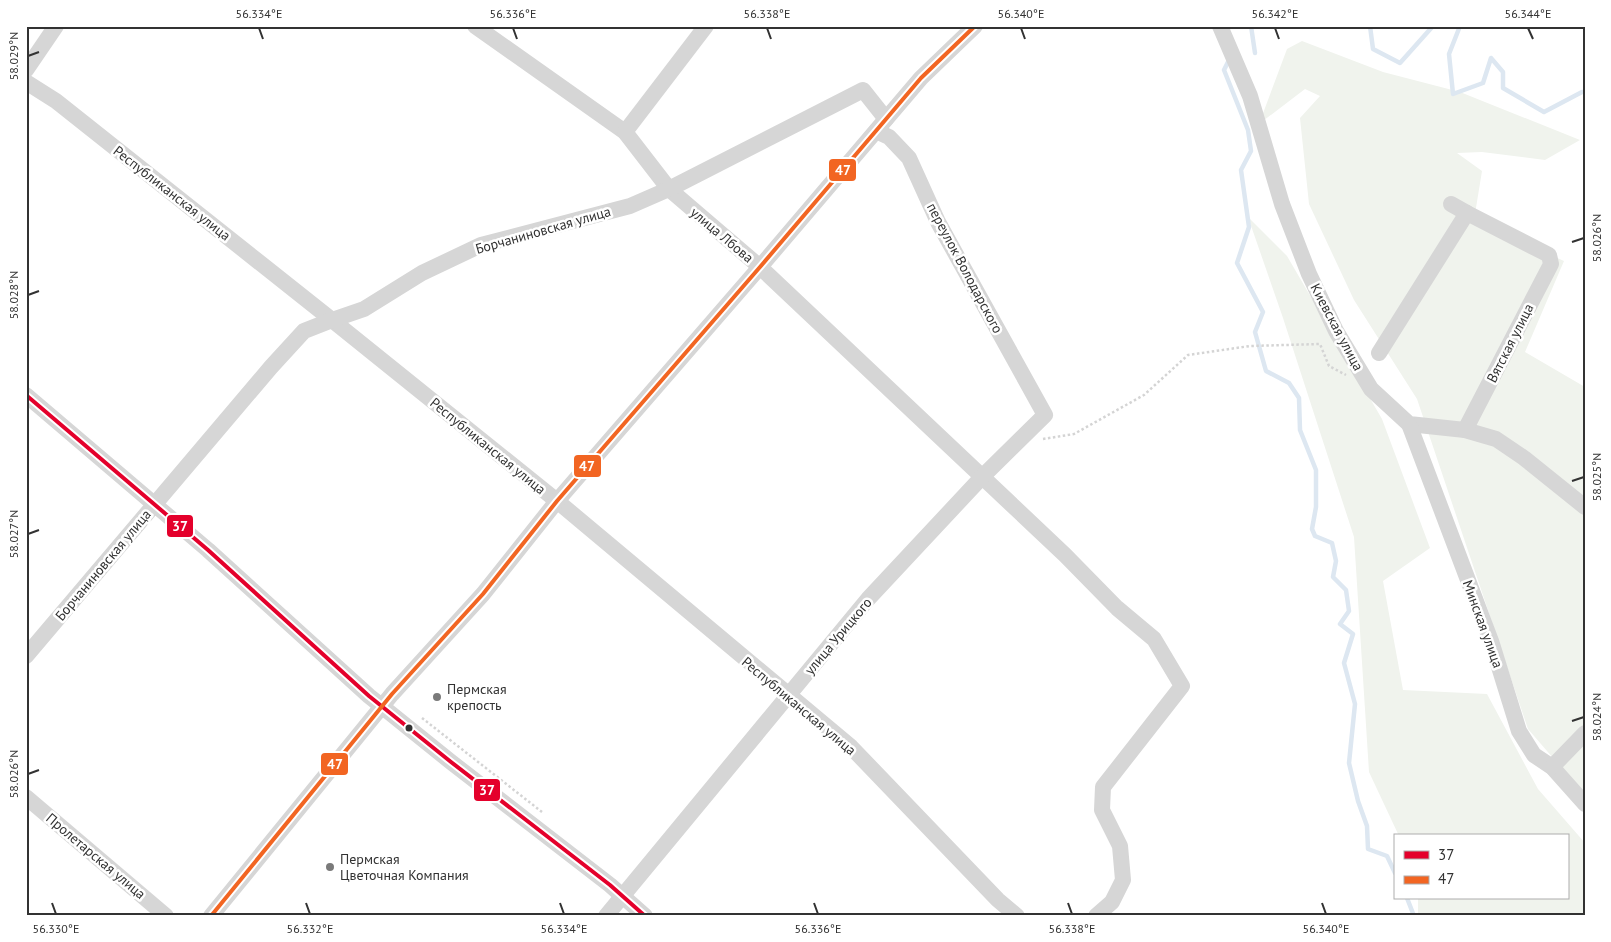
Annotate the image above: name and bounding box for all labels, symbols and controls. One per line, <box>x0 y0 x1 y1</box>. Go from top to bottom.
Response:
text: 56.334°E <box>236 6 282 21</box>
text: 56.336°E <box>490 6 536 21</box>
text: 56.338°E <box>744 6 790 21</box>
text: 56.340°E <box>998 6 1044 21</box>
text: 56.342°E <box>1252 6 1298 21</box>
text: 56.344°E <box>1505 6 1551 21</box>
text: 58.029°N <box>6 32 21 80</box>
street label: Республиканская улица <box>110 142 234 244</box>
line badge: 47 <box>828 158 857 182</box>
text: 47 <box>835 161 851 179</box>
street label: переулок Володарского <box>923 200 1007 336</box>
street label: Борчаниновская улица <box>473 202 613 258</box>
street label: улица Лбова <box>687 203 757 267</box>
text: 58.026°N <box>1589 214 1604 262</box>
text: 58.028°N <box>6 271 21 319</box>
street label: Киевская улица <box>1306 280 1368 374</box>
street label: Вятская улица <box>1482 300 1538 385</box>
street label: Республиканская улица <box>426 394 550 498</box>
text: 58.025°N <box>1589 453 1604 501</box>
line badge: 47 <box>573 454 602 478</box>
text: 47 <box>579 457 595 475</box>
street label: Борчаниновская улица <box>51 506 155 624</box>
text: 58.027°N <box>6 510 21 558</box>
line badge: 37 <box>166 514 194 538</box>
text: 37 <box>172 517 188 535</box>
street label: Минская улица <box>1459 578 1507 670</box>
street label: улица Урицкого <box>800 594 876 678</box>
street label: Республиканская улица <box>738 653 860 759</box>
place label: Пермская крепость <box>447 680 507 714</box>
marker: Пермская крепость <box>431 691 443 703</box>
text: 58.024°N <box>1589 693 1604 741</box>
unlabelled marker <box>404 723 414 733</box>
text: 58.026°N <box>6 750 21 798</box>
line badge: 47 <box>320 752 349 776</box>
text: 47 <box>327 755 343 773</box>
line badge: 37 <box>473 778 501 802</box>
text: 37 <box>479 781 495 799</box>
street label: Пролетарская улица <box>43 809 149 903</box>
legend <box>1394 834 1568 900</box>
text: 37 <box>1438 845 1454 864</box>
place label: Пермская Цветочная Компания <box>340 850 469 884</box>
marker: Пермская Цветочная Компания <box>324 861 336 873</box>
text: 47 <box>1438 869 1454 888</box>
text: 56.330°E <box>33 921 79 936</box>
text: 56.332°E <box>287 921 333 936</box>
text: 56.334°E <box>541 921 587 936</box>
text: 56.336°E <box>795 921 841 936</box>
text: 56.338°E <box>1049 921 1095 936</box>
text: 56.340°E <box>1303 921 1349 936</box>

